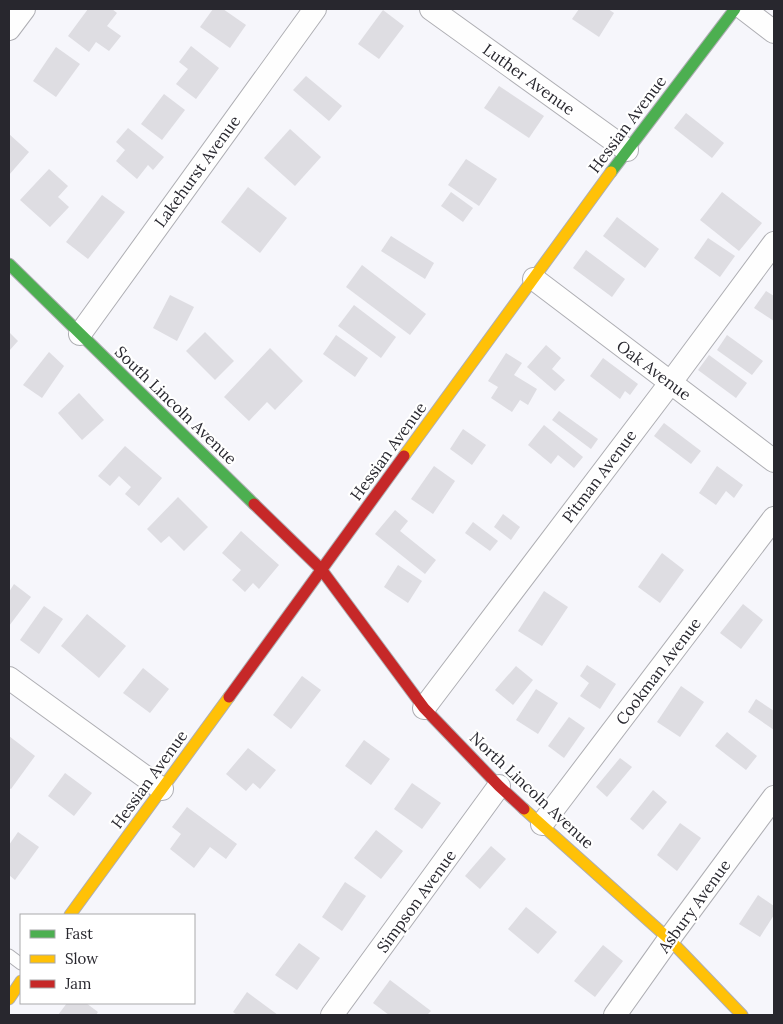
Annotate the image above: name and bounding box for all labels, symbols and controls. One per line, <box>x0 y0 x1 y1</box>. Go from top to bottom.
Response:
street label: Luther Avenue <box>479 39 579 119</box>
street label: Hessian Avenue <box>584 71 670 177</box>
street label: Lakehurst Avenue <box>150 111 244 231</box>
street label: Oak Avenue <box>613 336 695 405</box>
street label: South Lincoln Avenue <box>111 342 241 469</box>
street label: Hessian Avenue <box>346 398 431 504</box>
street label: Pitman Avenue <box>557 425 641 527</box>
street label: Cookman Avenue <box>611 613 705 729</box>
street label: Hessian Avenue <box>107 726 192 832</box>
street label: North Lincoln Avenue <box>466 727 598 853</box>
street label: Simpson Avenue <box>372 845 460 956</box>
street label: Asbury Avenue <box>653 855 735 957</box>
legend <box>20 914 195 1004</box>
text: Fast <box>65 924 93 943</box>
text: Slow <box>65 949 98 968</box>
text: Jam <box>64 974 92 993</box>

